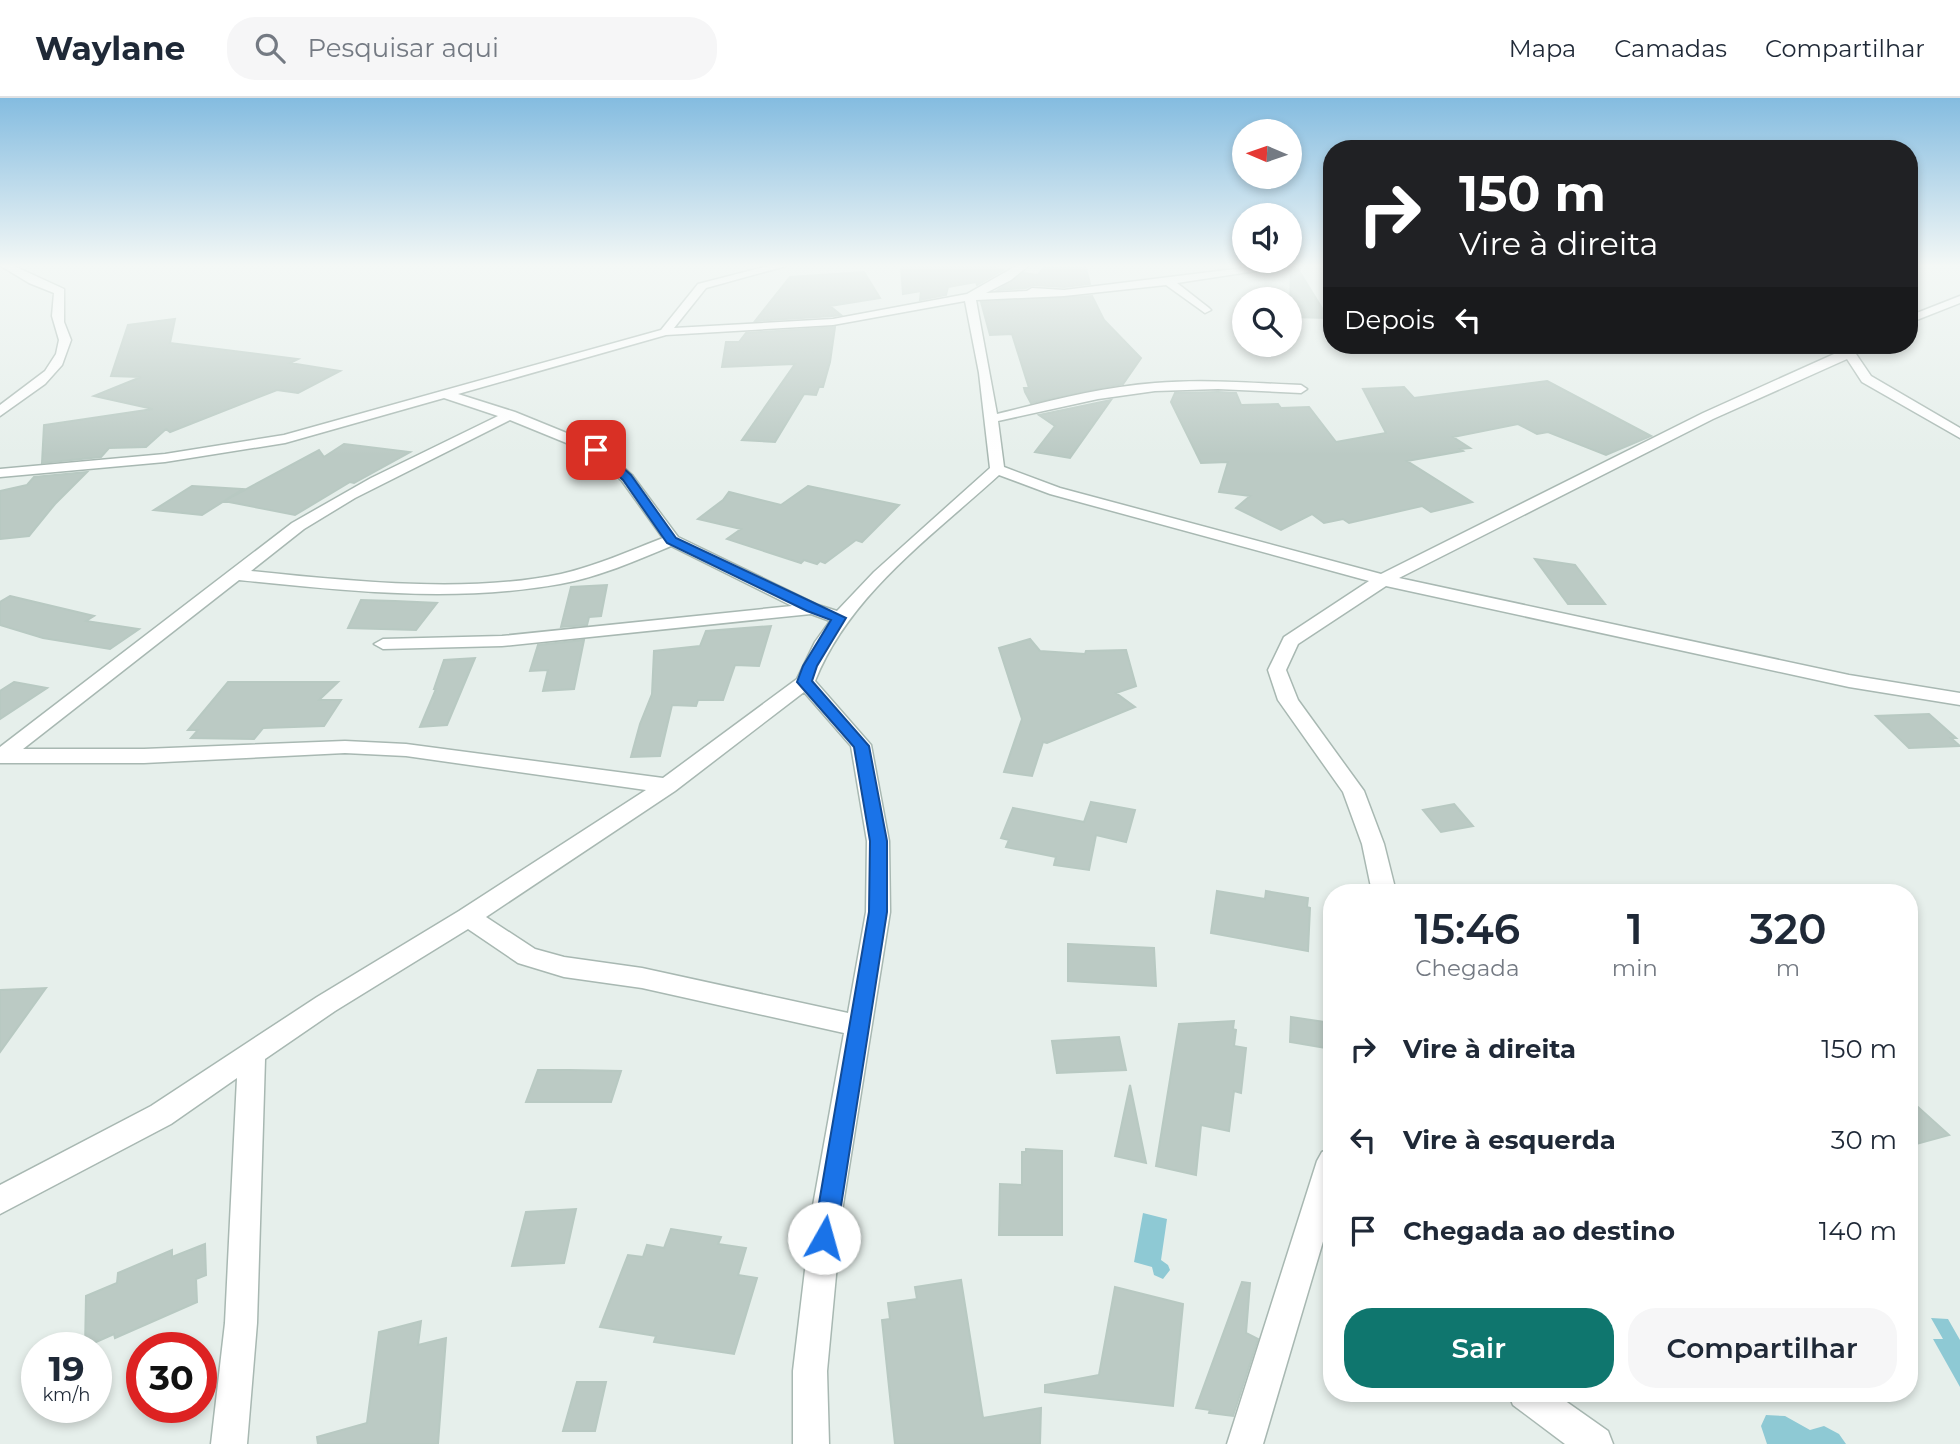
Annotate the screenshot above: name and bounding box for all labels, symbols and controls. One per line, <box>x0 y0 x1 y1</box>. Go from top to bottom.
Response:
search box <box>227 17 717 80</box>
text: Waylane <box>35 28 185 68</box>
icon: search <box>251 29 289 67</box>
text: Pesquisar aqui <box>307 32 499 64</box>
text: Mapa <box>1509 34 1576 63</box>
text: Camadas <box>1614 34 1727 63</box>
text: Compartilhar <box>1765 34 1925 63</box>
north arrow <box>1232 119 1302 189</box>
map controls <box>1232 119 1302 357</box>
text: 150 m <box>1459 164 1606 223</box>
icon: right <box>1344 168 1435 259</box>
button: sound <box>1232 203 1302 273</box>
text: Vire à direita <box>1459 224 1658 263</box>
button: search <box>1232 287 1302 357</box>
icon: left <box>1449 301 1487 339</box>
text: Depois <box>1344 304 1435 336</box>
pin <box>566 420 626 480</box>
icon: arrive <box>577 431 615 469</box>
text: 15:46 <box>1415 903 1520 955</box>
text: 1 <box>1627 903 1643 955</box>
text: 320 <box>1749 903 1826 955</box>
text: Chegada <box>1415 954 1520 982</box>
text: min <box>1612 954 1658 982</box>
text: m <box>1776 954 1800 982</box>
icon: right <box>1344 1030 1382 1068</box>
text: Vire à direita <box>1403 1033 1576 1065</box>
text: 150 m <box>1821 1033 1897 1065</box>
icon: left <box>1344 1121 1382 1159</box>
text: Vire à esquerda <box>1403 1124 1616 1156</box>
text: 30 m <box>1831 1124 1897 1156</box>
position arrow <box>787 1201 861 1275</box>
icon: arrive <box>1344 1212 1382 1250</box>
text: Chegada ao destino <box>1403 1215 1675 1247</box>
text: 140 m <box>1819 1215 1897 1247</box>
button: Sair <box>1344 1308 1614 1388</box>
button: Compartilhar <box>1628 1308 1897 1388</box>
speed limit sign: 30 <box>126 1332 217 1423</box>
text: 19 <box>48 1347 85 1390</box>
text: km/h <box>42 1384 91 1406</box>

